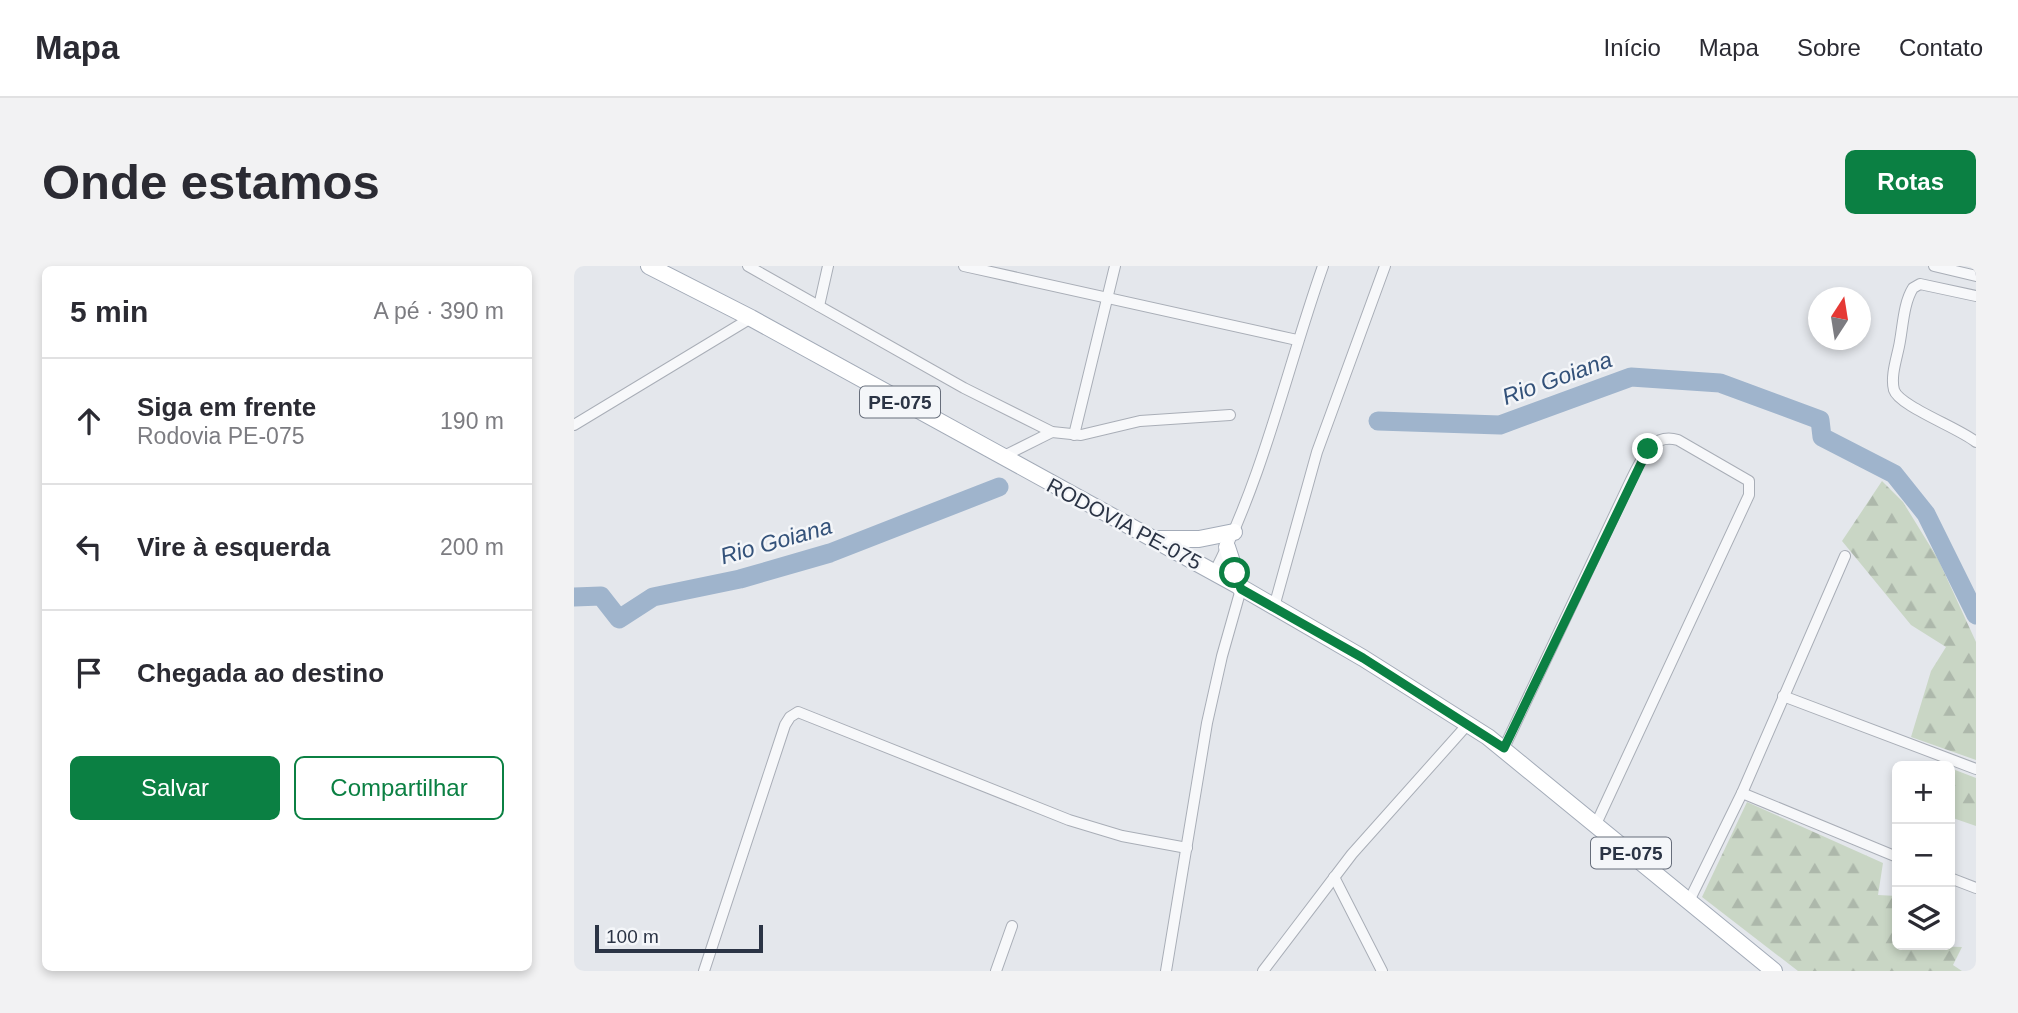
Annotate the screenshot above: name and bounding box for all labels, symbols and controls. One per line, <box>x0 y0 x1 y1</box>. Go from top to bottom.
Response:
text: Mapa <box>35 29 119 66</box>
text: Início <box>1603 34 1661 61</box>
text: Mapa <box>1699 34 1759 61</box>
text: Sobre <box>1797 34 1861 61</box>
text: Contato <box>1899 34 1983 61</box>
button: Rotas <box>1845 150 1976 214</box>
text: Onde estamos <box>42 155 380 209</box>
north arrow <box>1808 287 1871 350</box>
text: 5 min <box>70 295 148 328</box>
text: A pé · 390 m <box>374 298 504 324</box>
water label: Rio Goiana <box>1498 346 1616 410</box>
road number: PE-075 <box>860 386 940 418</box>
text: Siga em frente <box>137 392 316 422</box>
icon: ahead <box>70 402 108 440</box>
text: 190 m <box>440 408 504 434</box>
text: Rodovia PE-075 <box>137 423 305 449</box>
route end <box>1632 433 1663 464</box>
street label: RODOVIA PE-075 <box>1043 473 1205 574</box>
water label: Rio Goiana <box>717 513 835 569</box>
icon: left <box>70 528 108 566</box>
text: Vire à esquerda <box>137 532 330 562</box>
text: 200 m <box>440 534 504 560</box>
route start <box>1219 557 1250 588</box>
icon: arrive <box>70 654 108 692</box>
text: Chegada ao destino <box>137 658 384 688</box>
button: Salvar <box>70 756 280 820</box>
button: Compartilhar <box>294 756 504 820</box>
map controls <box>1892 761 1955 950</box>
button: + <box>1892 761 1955 824</box>
button: − <box>1892 824 1955 887</box>
road number: PE-075 <box>1591 838 1671 868</box>
button: layers <box>1892 887 1955 950</box>
scale bar <box>595 922 763 954</box>
text: 100 m <box>606 926 659 947</box>

